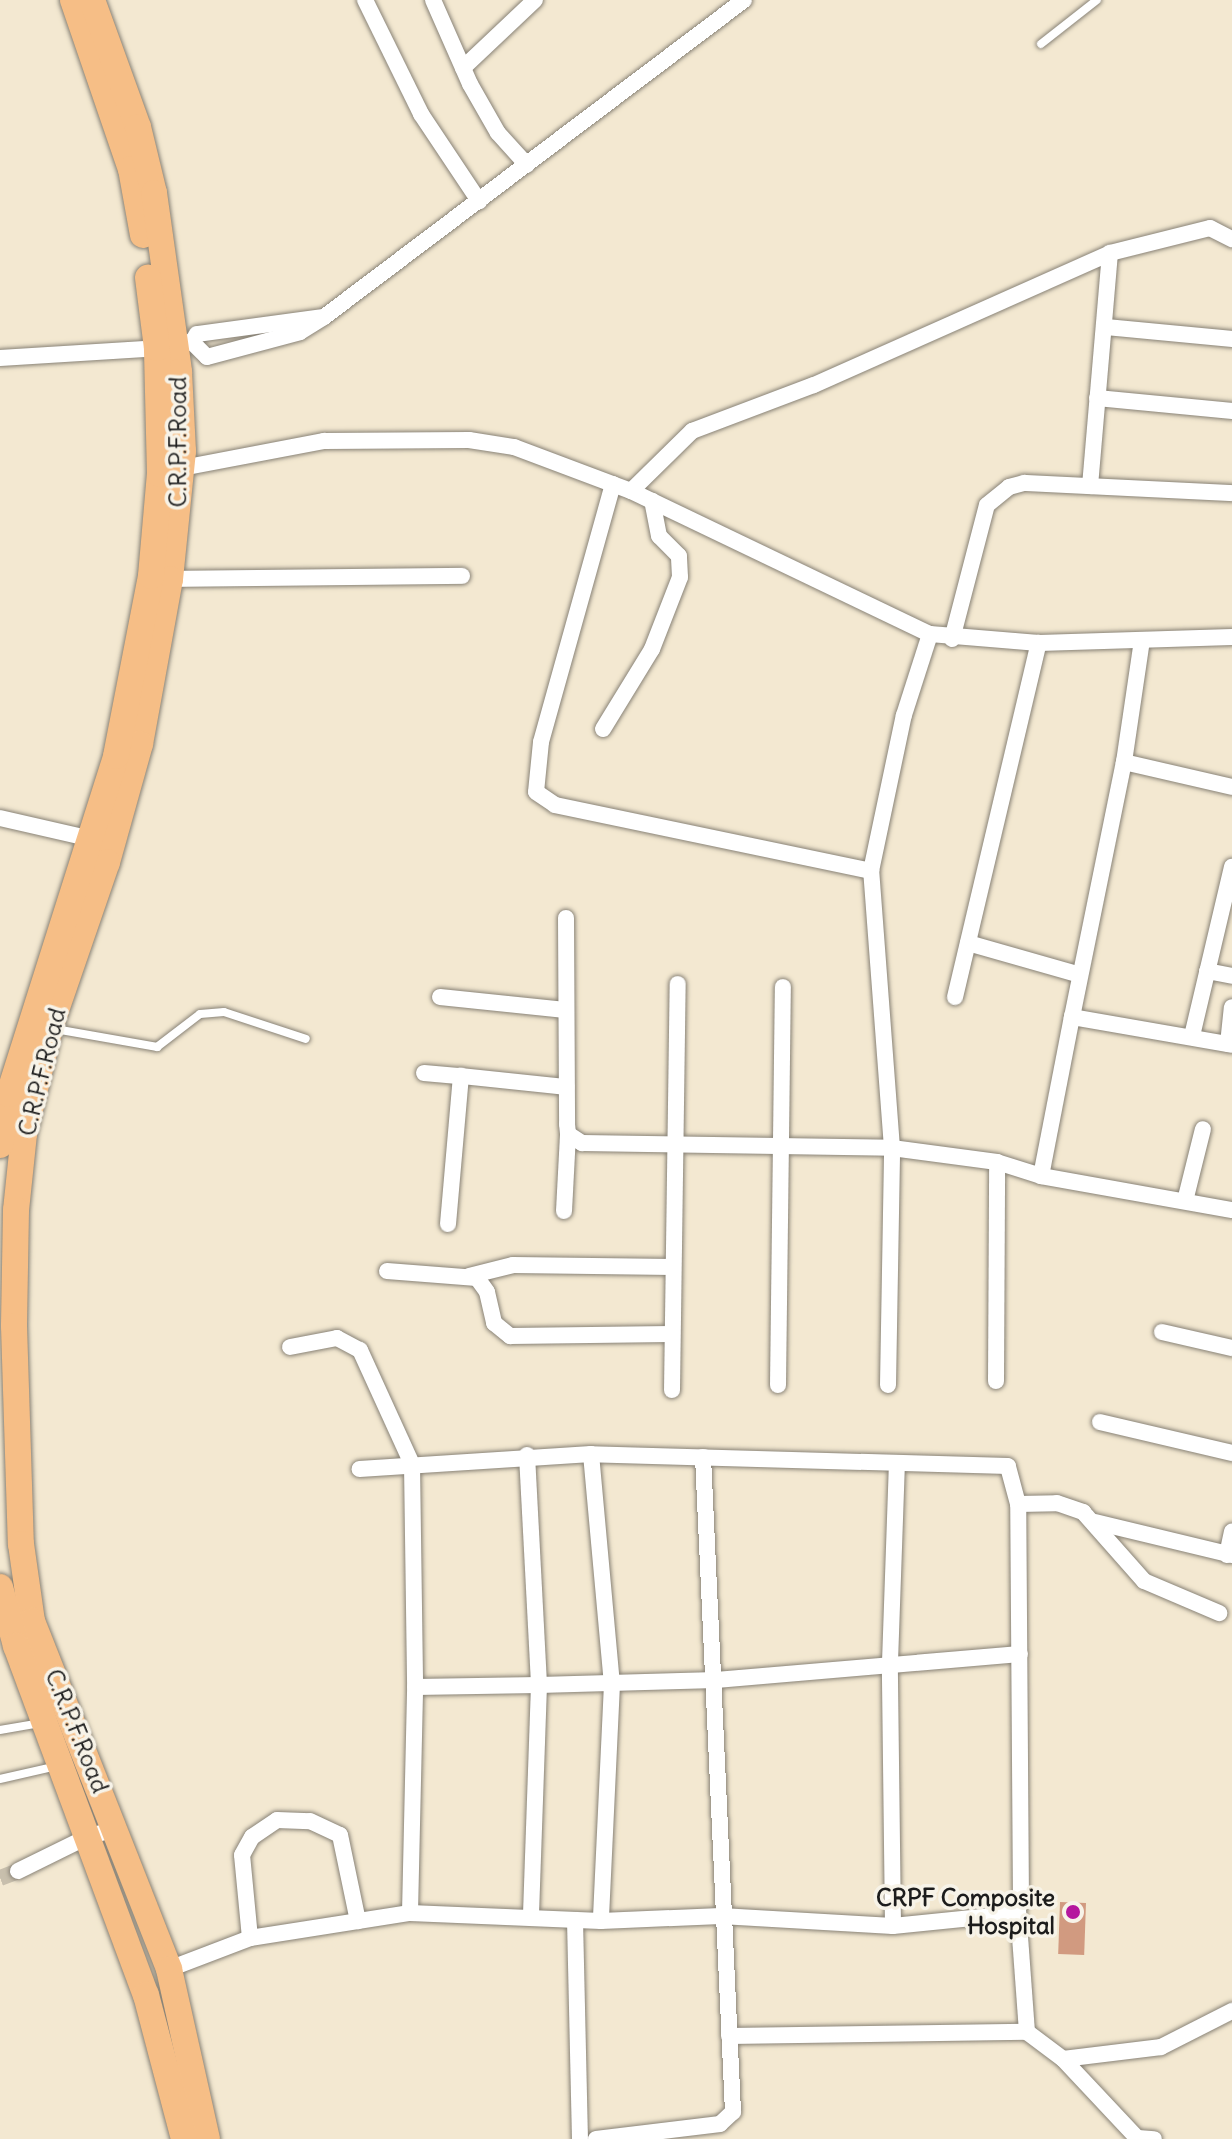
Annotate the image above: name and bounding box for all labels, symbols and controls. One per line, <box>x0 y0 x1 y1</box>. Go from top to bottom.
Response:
street label: C.R.P.F.Road <box>164 376 192 508</box>
street label: C.R.P.F.Road <box>12 1005 72 1139</box>
street label: C.R.P.F.Road <box>39 1665 115 1797</box>
place label: CRPF Composite Hospital <box>876 1884 1055 1940</box>
marker: CRPF Composite Hospital <box>1062 1901 1084 1923</box>

